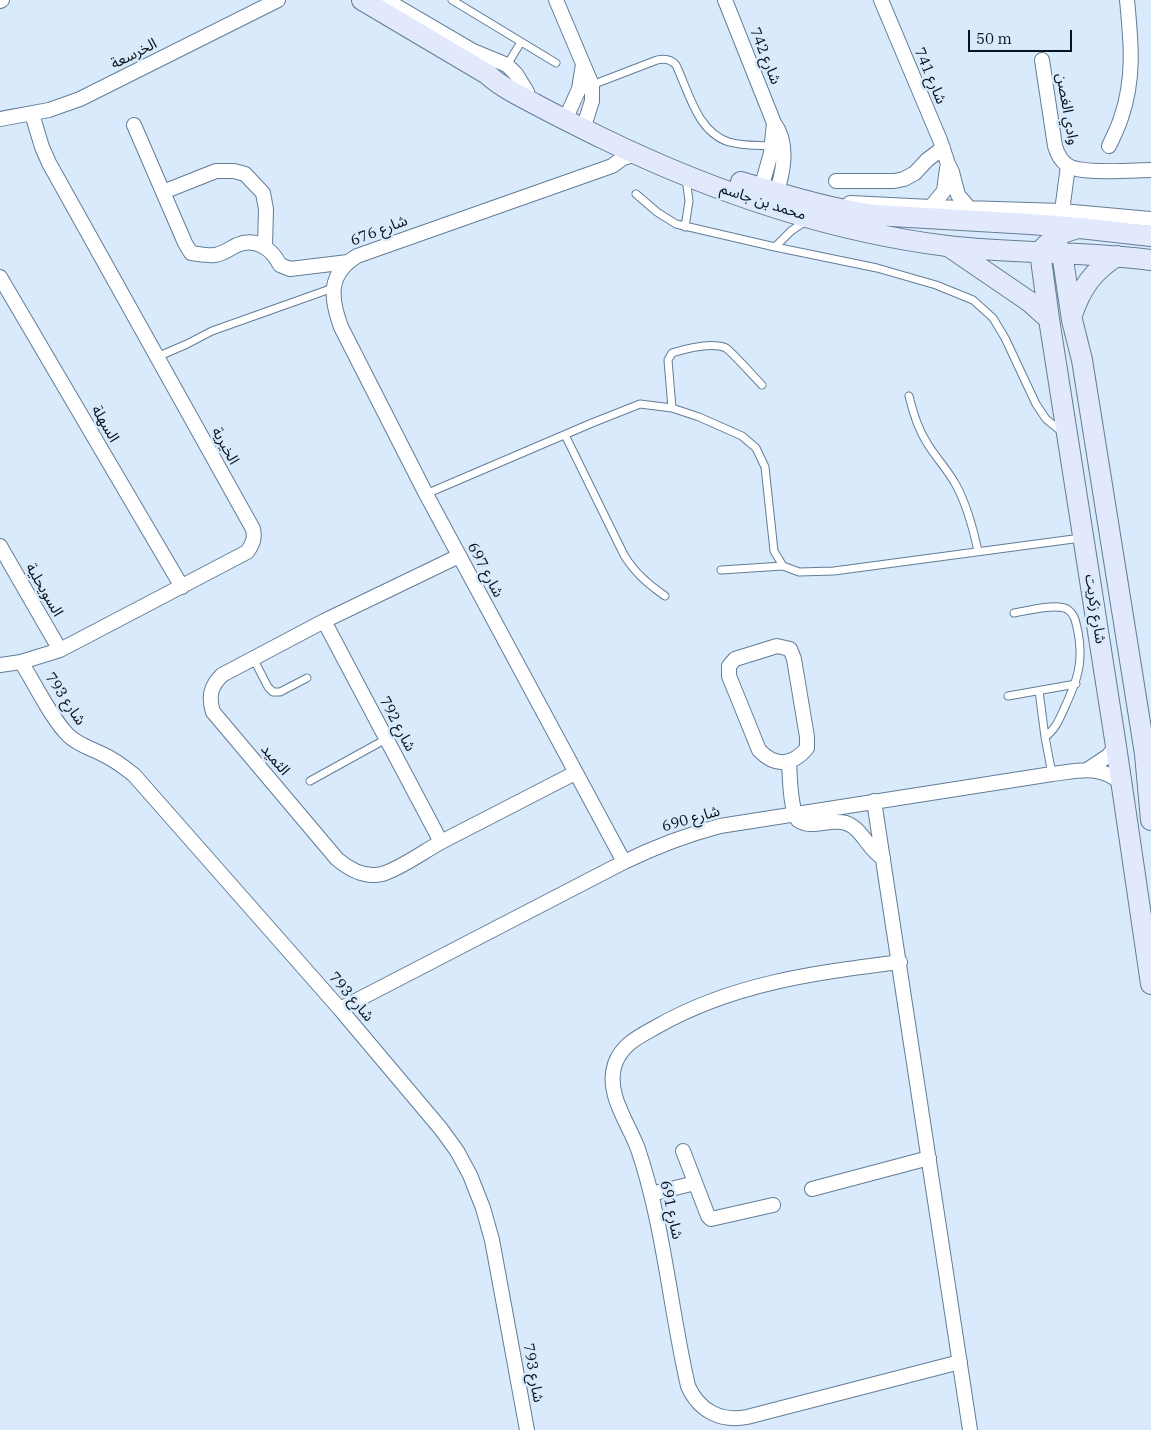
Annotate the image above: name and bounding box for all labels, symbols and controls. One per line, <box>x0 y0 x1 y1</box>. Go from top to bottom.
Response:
scale bar <box>971 20 1075 52</box>
street label: شارع 742 <box>745 25 785 87</box>
text: 50 m <box>976 29 1012 48</box>
street label: الخرسعة <box>108 35 160 73</box>
street label: شارع 741 <box>910 45 950 107</box>
street label: وادي الغصن <box>1052 72 1082 146</box>
street label: محمد بن جاسم <box>718 180 808 224</box>
street label: شارع 676 <box>348 212 410 250</box>
street label: السهلة <box>87 402 123 446</box>
street label: الخيرية <box>207 424 243 468</box>
street label: شارع 697 <box>463 539 507 601</box>
street label: السويحلية <box>22 560 66 620</box>
street label: شارع زكريت <box>1081 573 1109 645</box>
street label: شارع 793 <box>41 669 89 729</box>
street label: شارع 792 <box>375 693 419 755</box>
street label: الثميد <box>257 741 293 779</box>
street label: شارع 690 <box>660 802 722 836</box>
street label: شارع 793 <box>325 969 377 1025</box>
street label: شارع 691 <box>656 1179 686 1241</box>
street label: شارع 793 <box>519 1342 547 1404</box>

